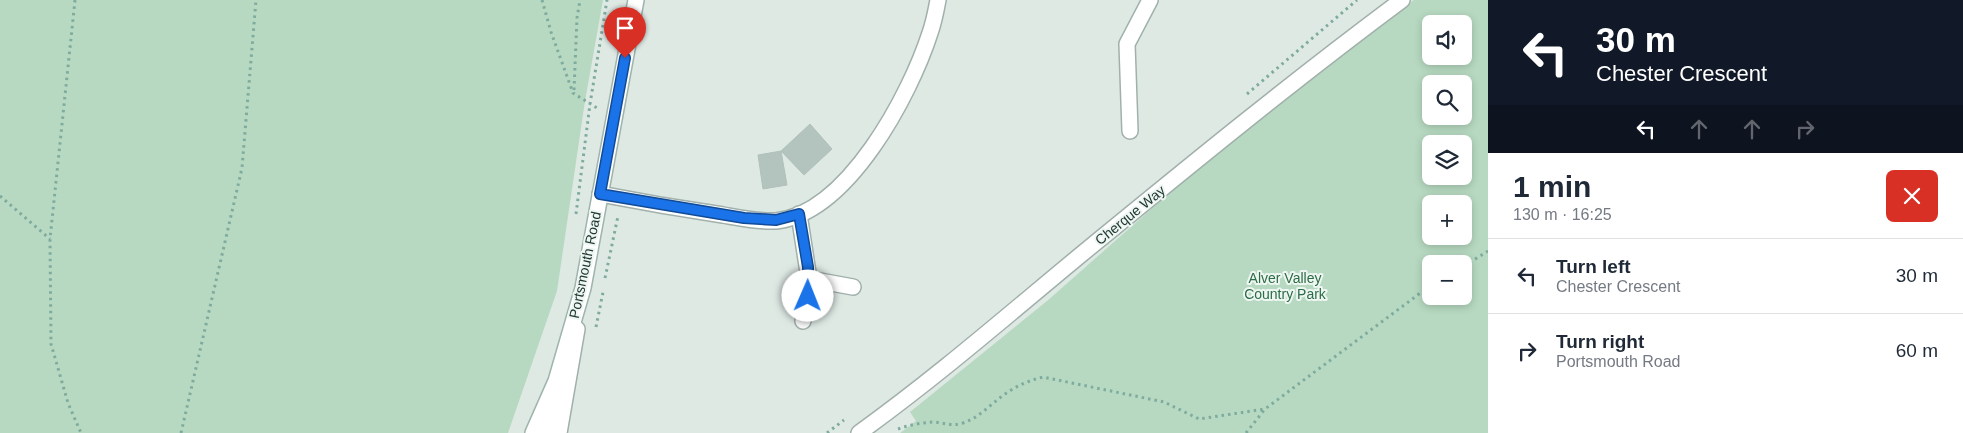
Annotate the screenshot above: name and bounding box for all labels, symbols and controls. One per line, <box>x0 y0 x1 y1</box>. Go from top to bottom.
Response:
pin <box>604 7 646 58</box>
icon: arrive <box>611 14 639 42</box>
map controls <box>1422 15 1472 305</box>
button: sound <box>1422 15 1472 65</box>
icon: left <box>1513 20 1578 85</box>
text: 30 m <box>1596 20 1676 59</box>
text: Chester Crescent <box>1596 61 1767 86</box>
button: search <box>1422 75 1472 125</box>
icon: left <box>1632 115 1660 143</box>
icon: ahead <box>1685 115 1713 143</box>
icon: ahead <box>1738 115 1766 143</box>
icon: right <box>1791 115 1819 143</box>
button: layers <box>1422 135 1472 185</box>
text: 1 min <box>1513 170 1591 203</box>
button: close <box>1886 170 1938 222</box>
street label: Cherque Way <box>1092 182 1168 248</box>
button: + <box>1422 195 1472 245</box>
text: 130 m · 16:25 <box>1513 206 1612 223</box>
street label: Portsmouth Road <box>566 210 604 320</box>
button: − <box>1422 255 1472 305</box>
text: Turn left <box>1556 256 1631 277</box>
icon: left <box>1513 262 1541 290</box>
text: 30 m <box>1896 265 1938 286</box>
position arrow <box>781 269 833 321</box>
park label: Alver Valley Country Park <box>1244 270 1327 302</box>
text: Chester Crescent <box>1556 278 1681 295</box>
text: Turn right <box>1556 331 1644 352</box>
icon: right <box>1513 337 1541 365</box>
text: 60 m <box>1896 340 1938 361</box>
text: Portsmouth Road <box>1556 353 1681 370</box>

